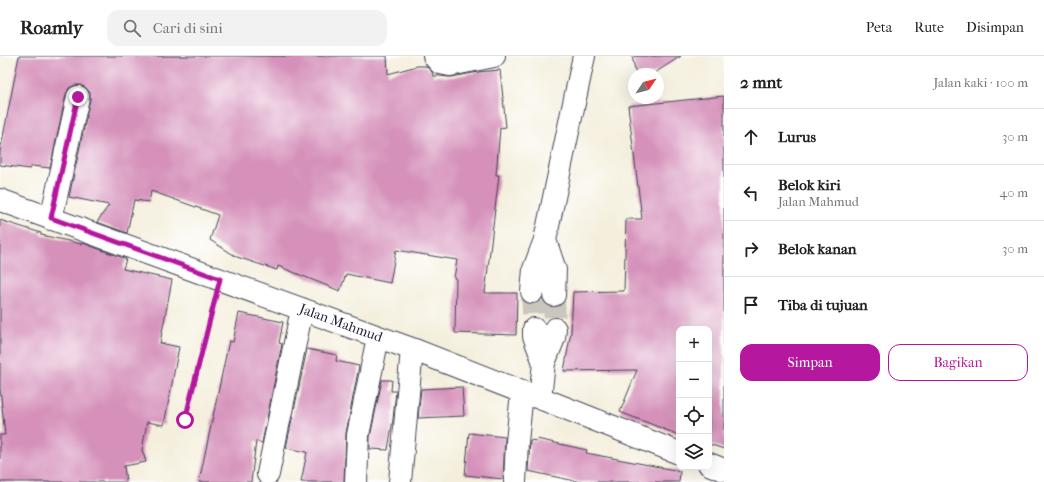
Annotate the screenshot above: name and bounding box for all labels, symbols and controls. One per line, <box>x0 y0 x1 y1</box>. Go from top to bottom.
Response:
search box <box>107 10 387 46</box>
text: Roamly <box>20 17 83 39</box>
icon: search <box>121 17 143 39</box>
text: Cari di sini <box>153 19 223 37</box>
text: Peta <box>866 19 892 36</box>
text: Rute <box>914 19 944 36</box>
text: Disimpan <box>966 19 1024 36</box>
north arrow <box>628 68 664 104</box>
text: 2 mnt <box>740 72 782 92</box>
text: Jalan kaki · 100 m <box>934 75 1028 90</box>
route end <box>69 88 87 106</box>
icon: ahead <box>740 126 762 148</box>
text: Lurus <box>778 128 816 146</box>
text: 30 m <box>1002 129 1028 144</box>
text: Belok kiri <box>778 176 841 194</box>
icon: left <box>740 182 762 204</box>
text: 40 m <box>1000 185 1028 200</box>
text: Jalan Mahmud <box>778 194 859 209</box>
icon: right <box>740 238 762 260</box>
text: Belok kanan <box>778 240 857 258</box>
text: 30 m <box>1002 241 1028 256</box>
icon: arrive <box>740 294 762 316</box>
text: Tiba di tujuan <box>778 296 868 314</box>
street label: Jalan Mahmud <box>296 300 385 346</box>
map controls <box>676 326 712 470</box>
button: + <box>676 326 712 362</box>
button: Simpan <box>740 344 880 381</box>
button: Bagikan <box>888 344 1028 381</box>
button: − <box>676 362 712 398</box>
button: locate <box>676 398 712 434</box>
route start <box>176 411 194 429</box>
button: layers <box>676 434 712 470</box>

